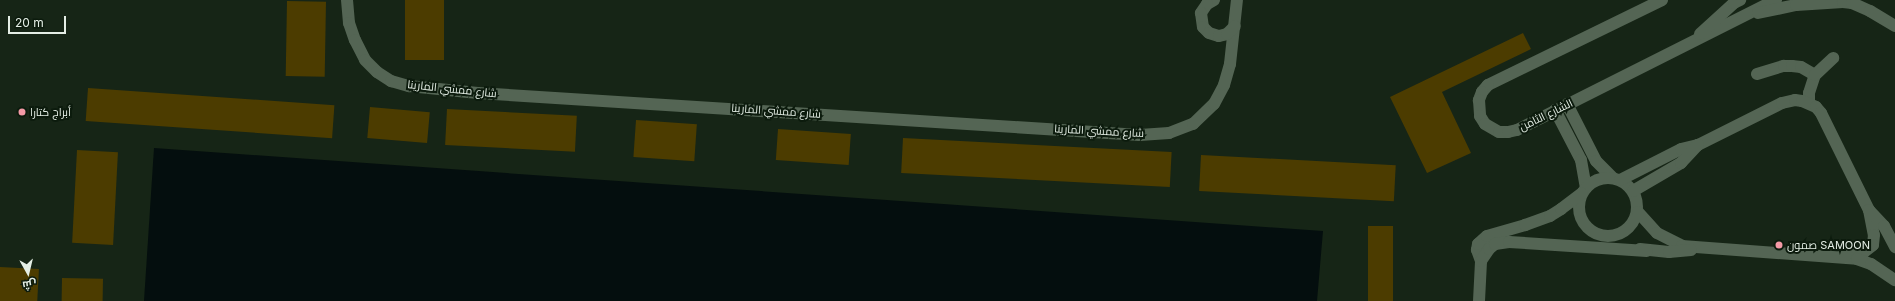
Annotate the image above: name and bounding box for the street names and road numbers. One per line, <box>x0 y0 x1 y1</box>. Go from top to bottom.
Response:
street label: شارع ممشي المارينا <box>407 78 497 100</box>
street label: الشارع الثامن <box>1517 96 1575 134</box>
street label: شارع ممشي المارينا <box>731 101 821 121</box>
street label: شارع ممشي المارينا <box>1054 122 1144 140</box>

